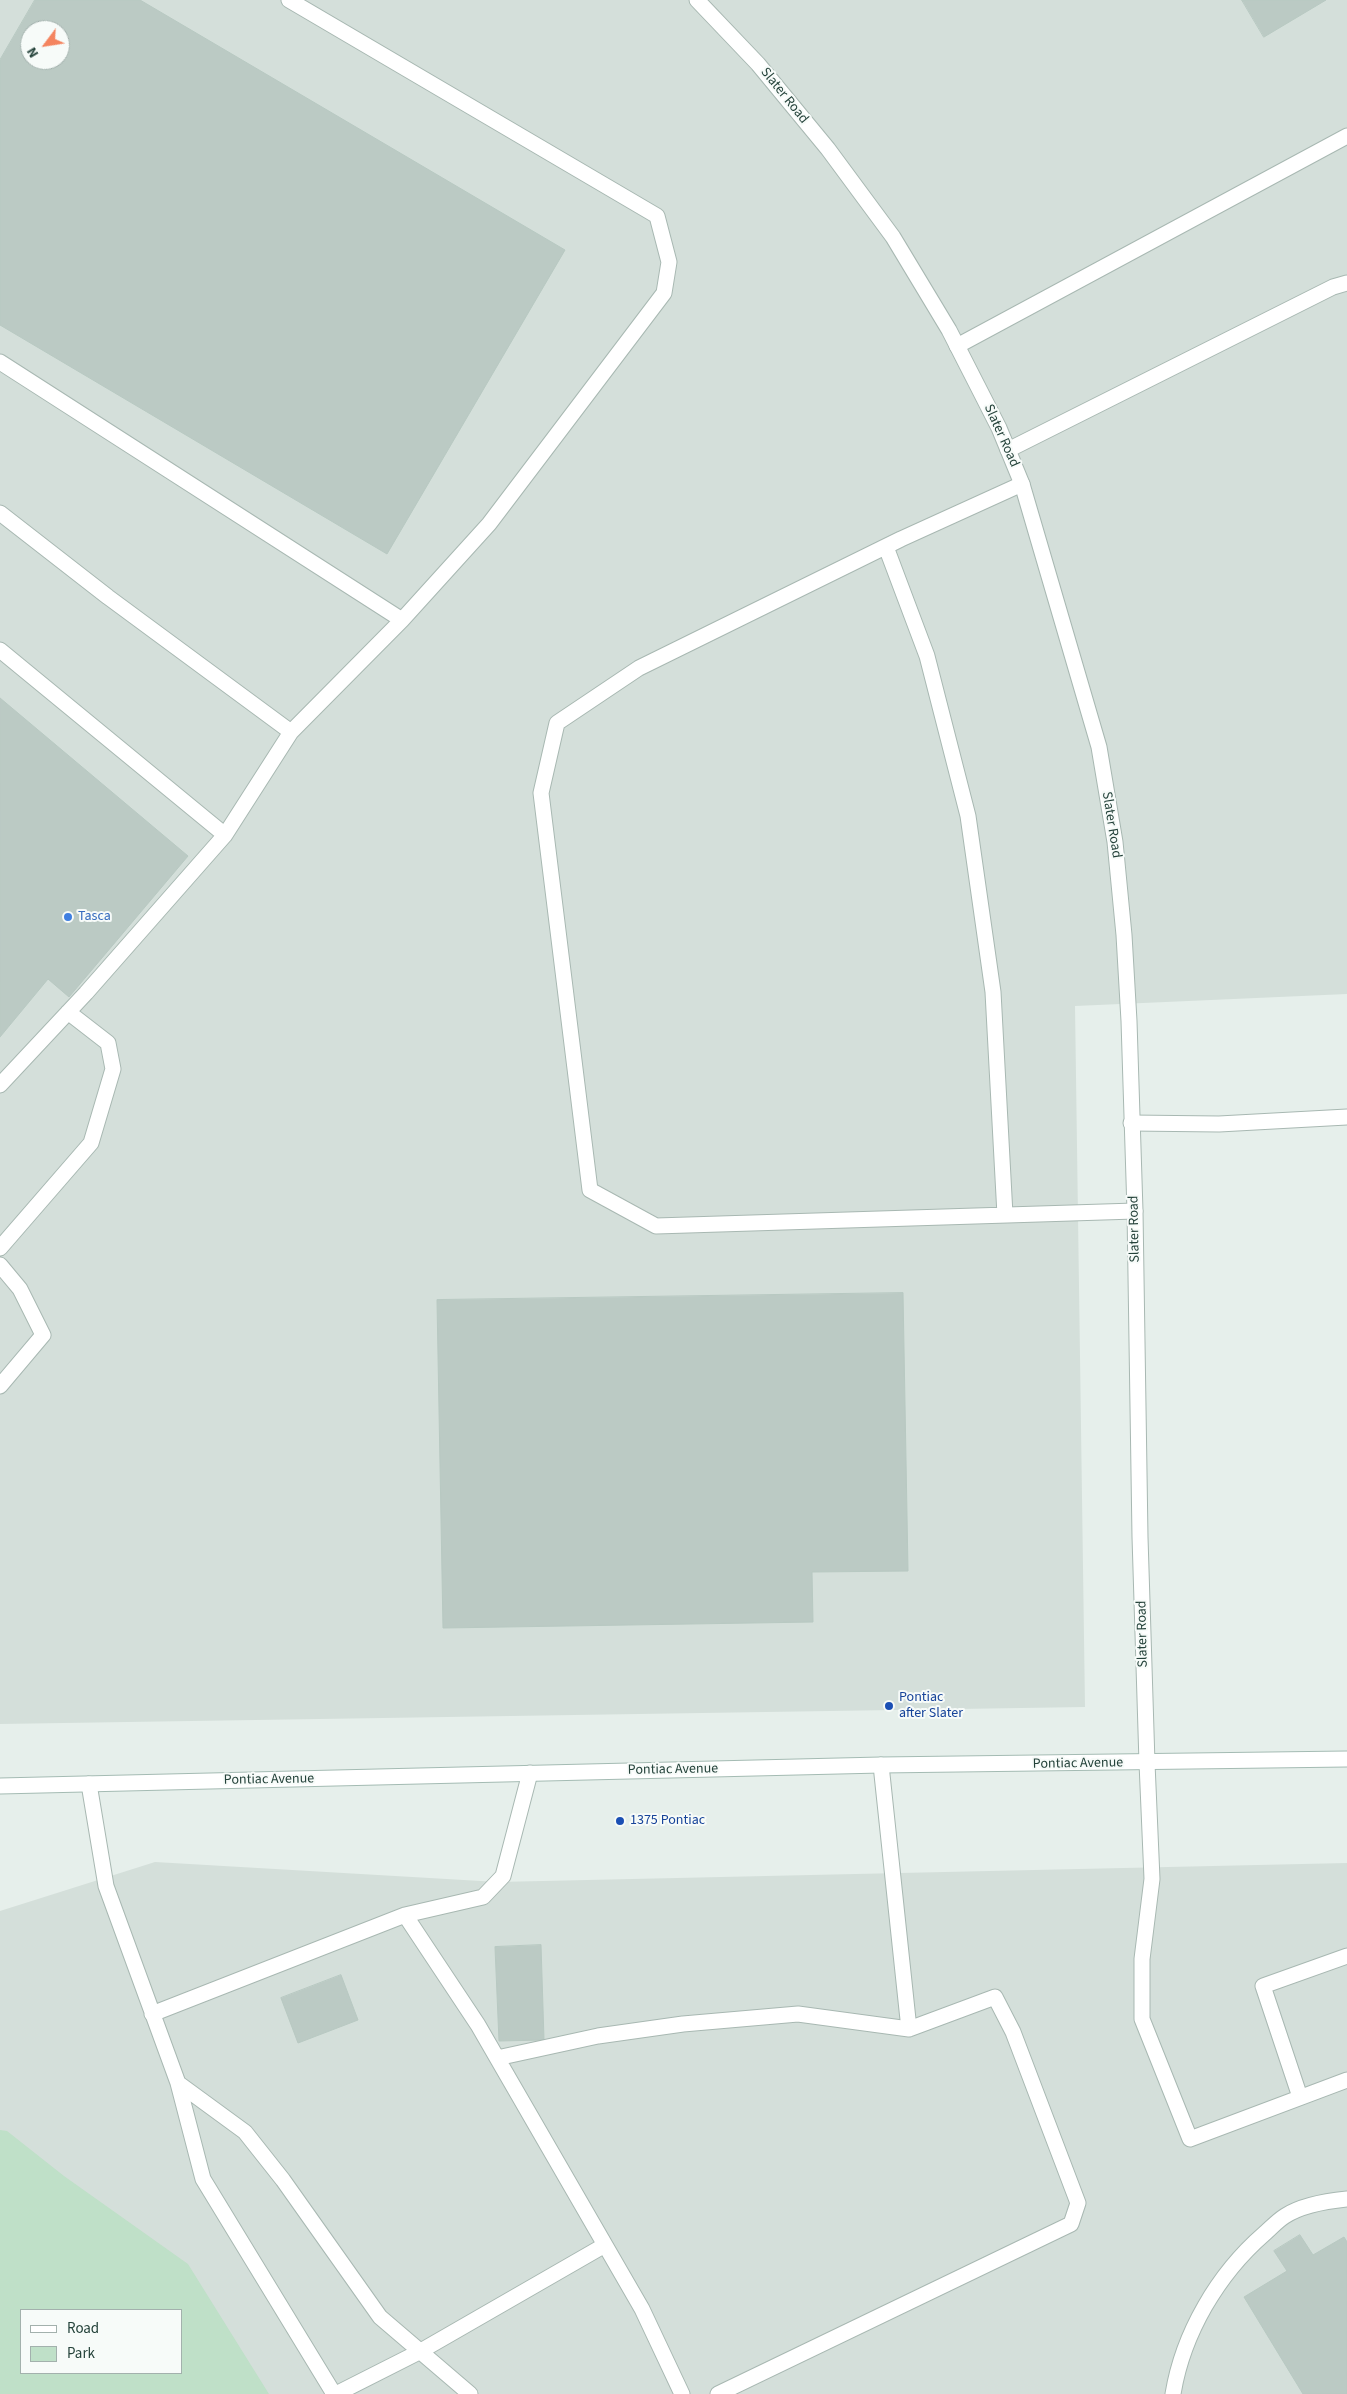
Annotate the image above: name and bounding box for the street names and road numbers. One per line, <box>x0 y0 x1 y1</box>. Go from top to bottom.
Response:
street label: Slater Road <box>756 65 812 127</box>
street label: Slater Road <box>980 402 1022 470</box>
street label: Slater Road <box>1097 791 1125 859</box>
street label: Slater Road <box>1126 1195 1144 1263</box>
street label: Slater Road <box>1134 1600 1152 1668</box>
street label: Pontiac Avenue <box>1033 1755 1123 1773</box>
street label: Pontiac Avenue <box>628 1761 718 1779</box>
street label: Pontiac Avenue <box>224 1771 314 1789</box>

